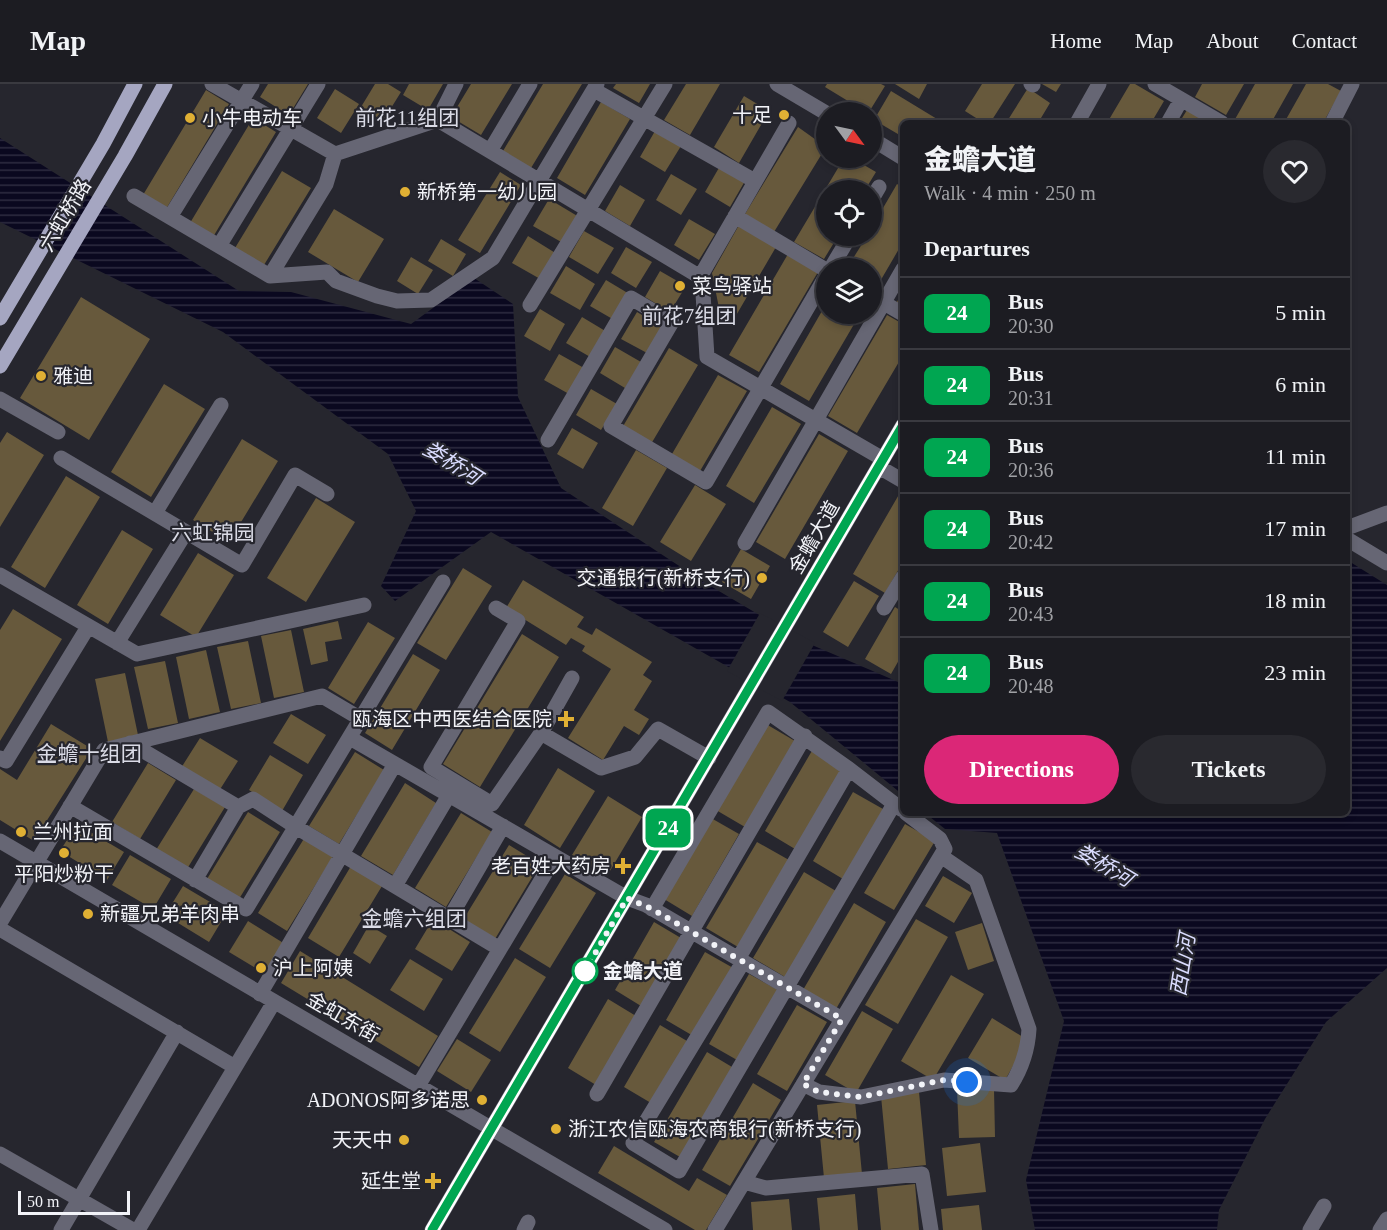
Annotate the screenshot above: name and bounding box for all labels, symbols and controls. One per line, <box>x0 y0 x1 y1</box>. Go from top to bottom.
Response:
text: Map <box>30 25 86 56</box>
text: Home <box>1050 29 1102 53</box>
text: Map <box>1135 29 1173 53</box>
text: About <box>1206 29 1259 53</box>
text: Contact <box>1292 29 1357 53</box>
north arrow <box>816 102 882 168</box>
map controls <box>816 102 882 324</box>
place label: 十足 <box>732 104 772 126</box>
district label: 前花11组团 <box>355 106 459 130</box>
place label: 小牛电动车 <box>202 107 302 129</box>
marker: 十足 <box>777 108 791 122</box>
marker: 小牛电动车 <box>183 111 197 125</box>
button: heart <box>1263 140 1326 203</box>
text: 金蟾大道 <box>924 144 1036 175</box>
street label: 六虹桥路 <box>35 175 95 255</box>
button: locate <box>816 180 882 246</box>
place label: 新桥第一幼儿园 <box>417 181 557 203</box>
text: Walk · 4 min · 250 m <box>924 182 1096 204</box>
marker: 新桥第一幼儿园 <box>398 185 412 199</box>
text: Departures <box>924 236 1030 261</box>
button: layers <box>816 258 882 324</box>
place label: 菜鸟驿站 <box>692 275 772 297</box>
marker: 菜鸟驿站 <box>673 279 687 293</box>
text: Bus <box>1008 289 1043 314</box>
text: 5 min <box>1275 300 1326 325</box>
text: 24 <box>947 301 968 325</box>
district label: 前花7组团 <box>642 304 736 328</box>
text: 20:30 <box>1008 315 1054 337</box>
text: Bus <box>1008 361 1043 386</box>
place label: 雅迪 <box>53 365 93 387</box>
marker: 雅迪 <box>34 369 48 383</box>
text: 6 min <box>1275 372 1326 397</box>
text: 24 <box>947 373 968 397</box>
text: 20:31 <box>1008 387 1054 409</box>
text: Bus <box>1008 433 1043 458</box>
water label: 娄桥河 <box>419 436 488 492</box>
text: 11 min <box>1265 444 1326 469</box>
text: 24 <box>947 445 968 469</box>
text: 20:36 <box>1008 459 1054 481</box>
street label: 金蟾大道 <box>784 497 844 577</box>
text: Bus <box>1008 505 1043 530</box>
text: 17 min <box>1264 516 1326 541</box>
text: 24 <box>947 517 968 541</box>
district label: 六虹锦园 <box>171 521 255 545</box>
text: 20:42 <box>1008 531 1054 553</box>
place label: 交通银行(新桥支行) <box>577 567 750 590</box>
marker: 交通银行(新桥支行) <box>755 571 769 585</box>
text: Bus <box>1008 577 1043 602</box>
text: 18 min <box>1264 588 1326 613</box>
text: 24 <box>947 589 968 613</box>
text: 20:43 <box>1008 603 1054 625</box>
text: Bus <box>1008 649 1043 674</box>
text: 23 min <box>1264 660 1326 685</box>
text: 24 <box>947 661 968 685</box>
text: 20:48 <box>1008 675 1054 697</box>
place label: 瓯海区中西医结合医院 <box>352 708 552 730</box>
marker: 瓯海区中西医结合医院 <box>557 710 575 728</box>
button: Directions <box>924 735 1119 804</box>
button: Tickets <box>1131 735 1326 804</box>
district label: 金蟾十组团 <box>37 742 142 766</box>
line badge: 24 <box>641 808 695 848</box>
text: 24 <box>658 816 679 840</box>
place label: 兰州拉面 <box>33 821 113 843</box>
marker: 兰州拉面 <box>14 825 28 839</box>
water label: 娄桥河 <box>1071 838 1141 894</box>
marker: 平阳炒粉干 <box>57 846 71 860</box>
place label: 老百姓大药房 <box>491 855 611 877</box>
marker: 老百姓大药房 <box>616 859 630 873</box>
place label: 平阳炒粉干 <box>14 863 114 885</box>
place label: 新疆兄弟羊肉串 <box>100 903 240 925</box>
marker: 新疆兄弟羊肉串 <box>81 907 95 921</box>
district label: 金蟾六组团 <box>362 907 467 931</box>
water label: 西山河 <box>1166 928 1200 998</box>
place label: 沪上阿姨 <box>273 957 353 979</box>
marker: 金蟾大道 <box>572 958 598 984</box>
place label: 金蟾大道 <box>603 960 683 982</box>
marker: 沪上阿姨 <box>254 961 268 975</box>
street label: 金虹东街 <box>303 987 383 1047</box>
your location <box>952 1067 982 1097</box>
place label: ADONOS阿多诺思 <box>307 1089 470 1111</box>
marker: ADONOS阿多诺思 <box>475 1093 489 1107</box>
place label: 浙江农信瓯海农商银行(新桥支行) <box>568 1118 861 1141</box>
marker: 浙江农信瓯海农商银行(新桥支行) <box>549 1122 563 1136</box>
place label: 天天中 <box>332 1129 392 1151</box>
marker: 天天中 <box>397 1133 411 1147</box>
place label: 延生堂 <box>361 1170 421 1192</box>
marker: 延生堂 <box>426 1174 440 1188</box>
scale bar <box>18 1188 130 1216</box>
text: 50 m <box>27 1193 59 1210</box>

